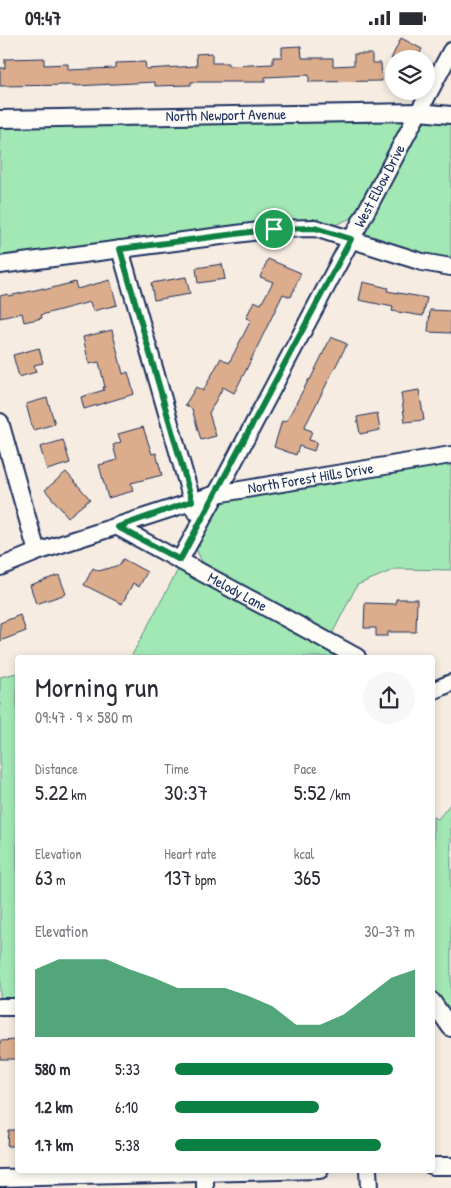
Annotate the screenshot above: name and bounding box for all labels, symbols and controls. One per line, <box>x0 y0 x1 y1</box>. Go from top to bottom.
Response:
text: 09:47 <box>25 5 61 31</box>
map controls <box>385 50 435 100</box>
button: layers <box>385 50 435 100</box>
street label: North Newport Avenue <box>165 103 286 126</box>
street label: West Elbow Drive <box>349 140 410 231</box>
pin <box>253 208 295 250</box>
icon: arrive <box>260 215 288 243</box>
street label: North Forest Hills Drive <box>246 457 375 499</box>
street label: Melody Lane <box>204 567 271 616</box>
text: Morning run <box>35 668 159 706</box>
button: share <box>363 672 415 724</box>
text: 09:47 · 9 × 580 m <box>35 706 133 728</box>
text: Distance <box>35 759 78 778</box>
text: Time <box>164 759 189 778</box>
text: Pace <box>294 759 317 778</box>
text: 5.22 <box>35 778 68 807</box>
text: 30:37 <box>164 778 208 807</box>
text: 5:52 <box>294 778 326 807</box>
text: km <box>68 785 87 804</box>
text: /km <box>326 785 351 804</box>
text: Elevation <box>35 844 82 863</box>
text: Heart rate <box>164 844 217 863</box>
text: kcal <box>294 844 314 863</box>
text: 63 <box>35 863 53 892</box>
text: 137 <box>164 863 192 892</box>
text: 365 <box>294 863 320 892</box>
text: m <box>53 870 66 889</box>
text: bpm <box>192 870 216 889</box>
text: Elevation <box>35 920 88 942</box>
text: 30–37 m <box>364 920 415 942</box>
text: 580 m <box>35 1058 70 1080</box>
text: 5:33 <box>115 1058 140 1080</box>
text: 1.2 km <box>35 1096 73 1118</box>
text: 6:10 <box>115 1096 138 1118</box>
text: 1.7 km <box>35 1134 73 1156</box>
text: 5:38 <box>115 1134 140 1156</box>

